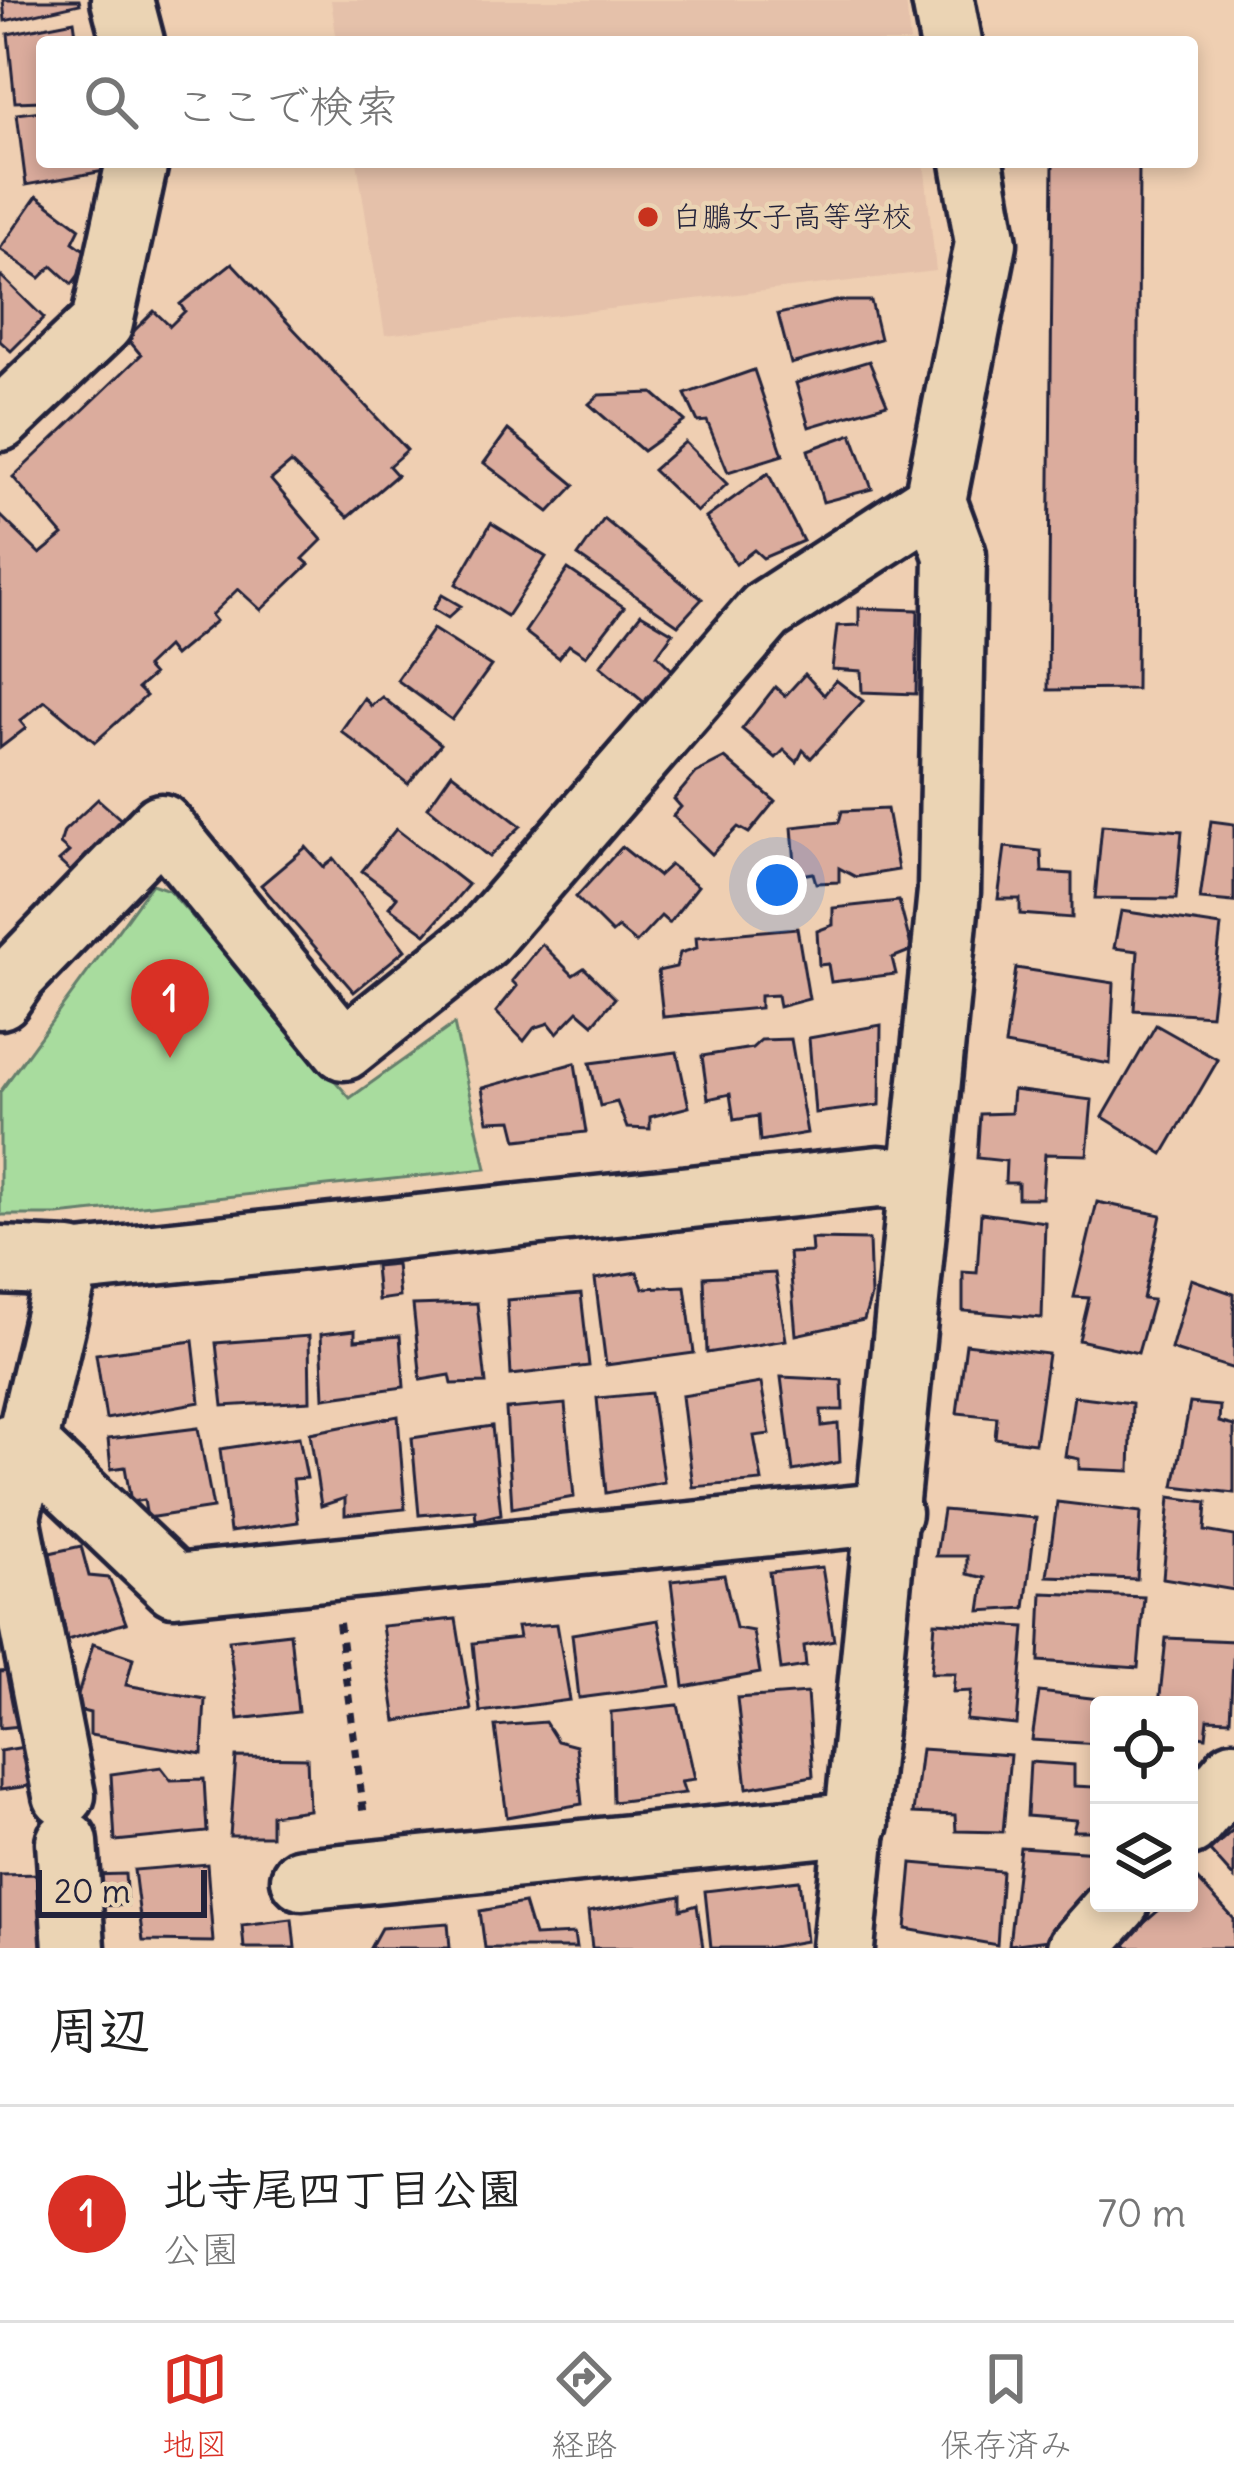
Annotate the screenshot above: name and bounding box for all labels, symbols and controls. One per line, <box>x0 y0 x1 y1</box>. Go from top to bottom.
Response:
search box <box>36 36 1198 168</box>
icon: search <box>78 69 144 135</box>
text: ここで検索 <box>174 78 399 134</box>
place label: 白鵬女子高等学校 <box>672 197 912 235</box>
marker: 白鵬女子高等学校 <box>635 204 661 230</box>
your location <box>747 855 807 915</box>
pin: 1 <box>131 959 209 1058</box>
map controls <box>1090 1696 1198 1912</box>
button: locate <box>1090 1696 1198 1804</box>
button: layers <box>1090 1804 1198 1912</box>
scale bar <box>36 1864 207 1917</box>
text: 20 m <box>54 1870 131 1912</box>
text: 周辺 <box>48 1998 150 2062</box>
text: 北寺尾四丁目公園 <box>162 2161 522 2217</box>
text: 1 <box>79 2189 95 2238</box>
text: 70 m <box>1098 2189 1186 2238</box>
text: 公園 <box>162 2225 240 2274</box>
tab: 地図 <box>162 2346 228 2466</box>
tab: 経路 <box>551 2346 617 2466</box>
tab: 保存済み <box>940 2346 1072 2466</box>

